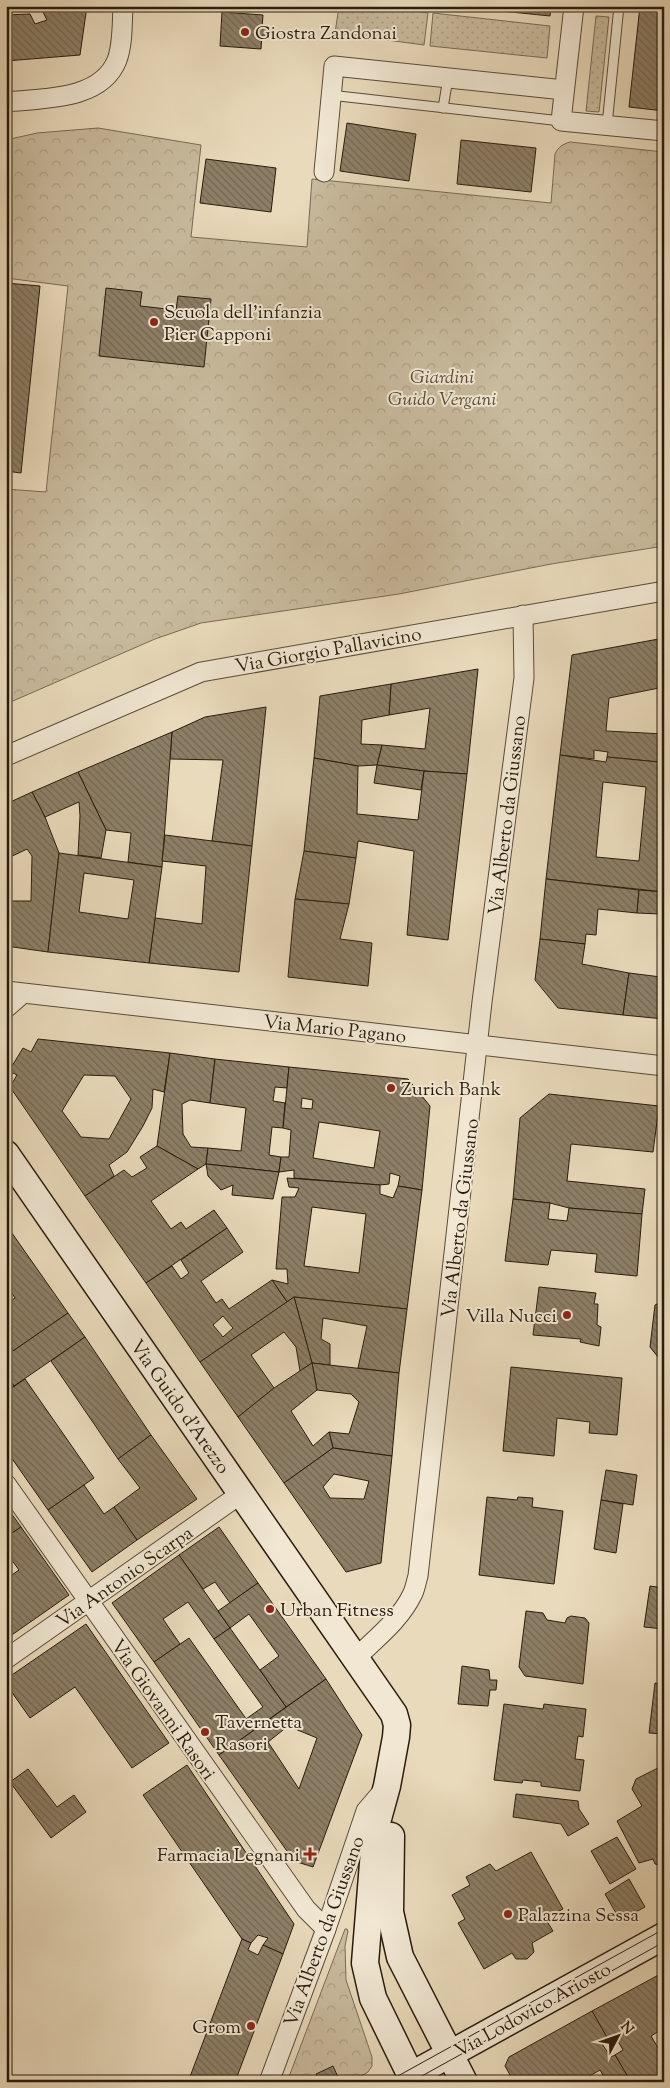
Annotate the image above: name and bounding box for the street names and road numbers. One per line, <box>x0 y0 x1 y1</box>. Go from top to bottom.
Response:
street label: Via Giorgio Pallavicino <box>233 622 424 681</box>
street label: Via Alberto da Giussano <box>483 714 534 917</box>
street label: Via Mario Pagano <box>262 1010 408 1051</box>
street label: Via Alberto da Giussano <box>436 1117 487 1320</box>
street label: Via Guido d'Arezzo <box>122 1335 235 1480</box>
street label: Via Antonio Scarpa <box>52 1521 200 1635</box>
street label: Via Giovanni Rasori <box>103 1635 221 1786</box>
street label: Via Alberto da Giussano <box>278 1833 372 2031</box>
street label: Via Lodovico Ariosto <box>450 1957 616 2065</box>

